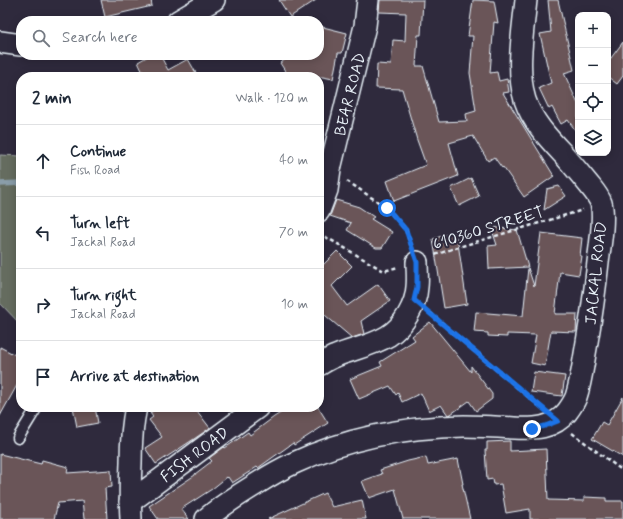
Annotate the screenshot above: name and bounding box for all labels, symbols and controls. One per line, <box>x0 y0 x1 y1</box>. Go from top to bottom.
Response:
map controls <box>575 12 611 156</box>
button: + <box>575 12 611 48</box>
search box <box>16 16 324 60</box>
icon: search <box>30 27 52 49</box>
text: Search here <box>62 28 138 48</box>
button: − <box>575 48 611 84</box>
street label: BEAR ROAD <box>330 51 371 138</box>
button: locate <box>575 84 611 120</box>
text: 2 min <box>32 87 72 109</box>
text: Walk · 120 m <box>236 90 308 107</box>
button: layers <box>575 120 611 156</box>
text: Continue <box>70 142 126 162</box>
icon: ahead <box>32 150 54 172</box>
text: 40 m <box>279 152 308 169</box>
text: Fish Road <box>70 162 120 179</box>
route start <box>378 199 396 217</box>
street label: 610360 STREET <box>430 202 547 255</box>
text: Turn left <box>70 214 130 234</box>
street label: JACKAL ROAD <box>581 221 612 326</box>
icon: left <box>32 222 54 244</box>
text: 70 m <box>279 224 308 241</box>
text: Jackal Road <box>70 234 136 251</box>
text: Turn right <box>70 286 137 306</box>
icon: right <box>32 294 54 316</box>
text: 10 m <box>281 296 308 313</box>
text: Jackal Road <box>70 306 136 323</box>
icon: arrive <box>32 366 54 388</box>
text: Arrive at destination <box>70 367 199 387</box>
route end <box>523 420 541 438</box>
street label: FISH ROAD <box>156 423 233 488</box>

